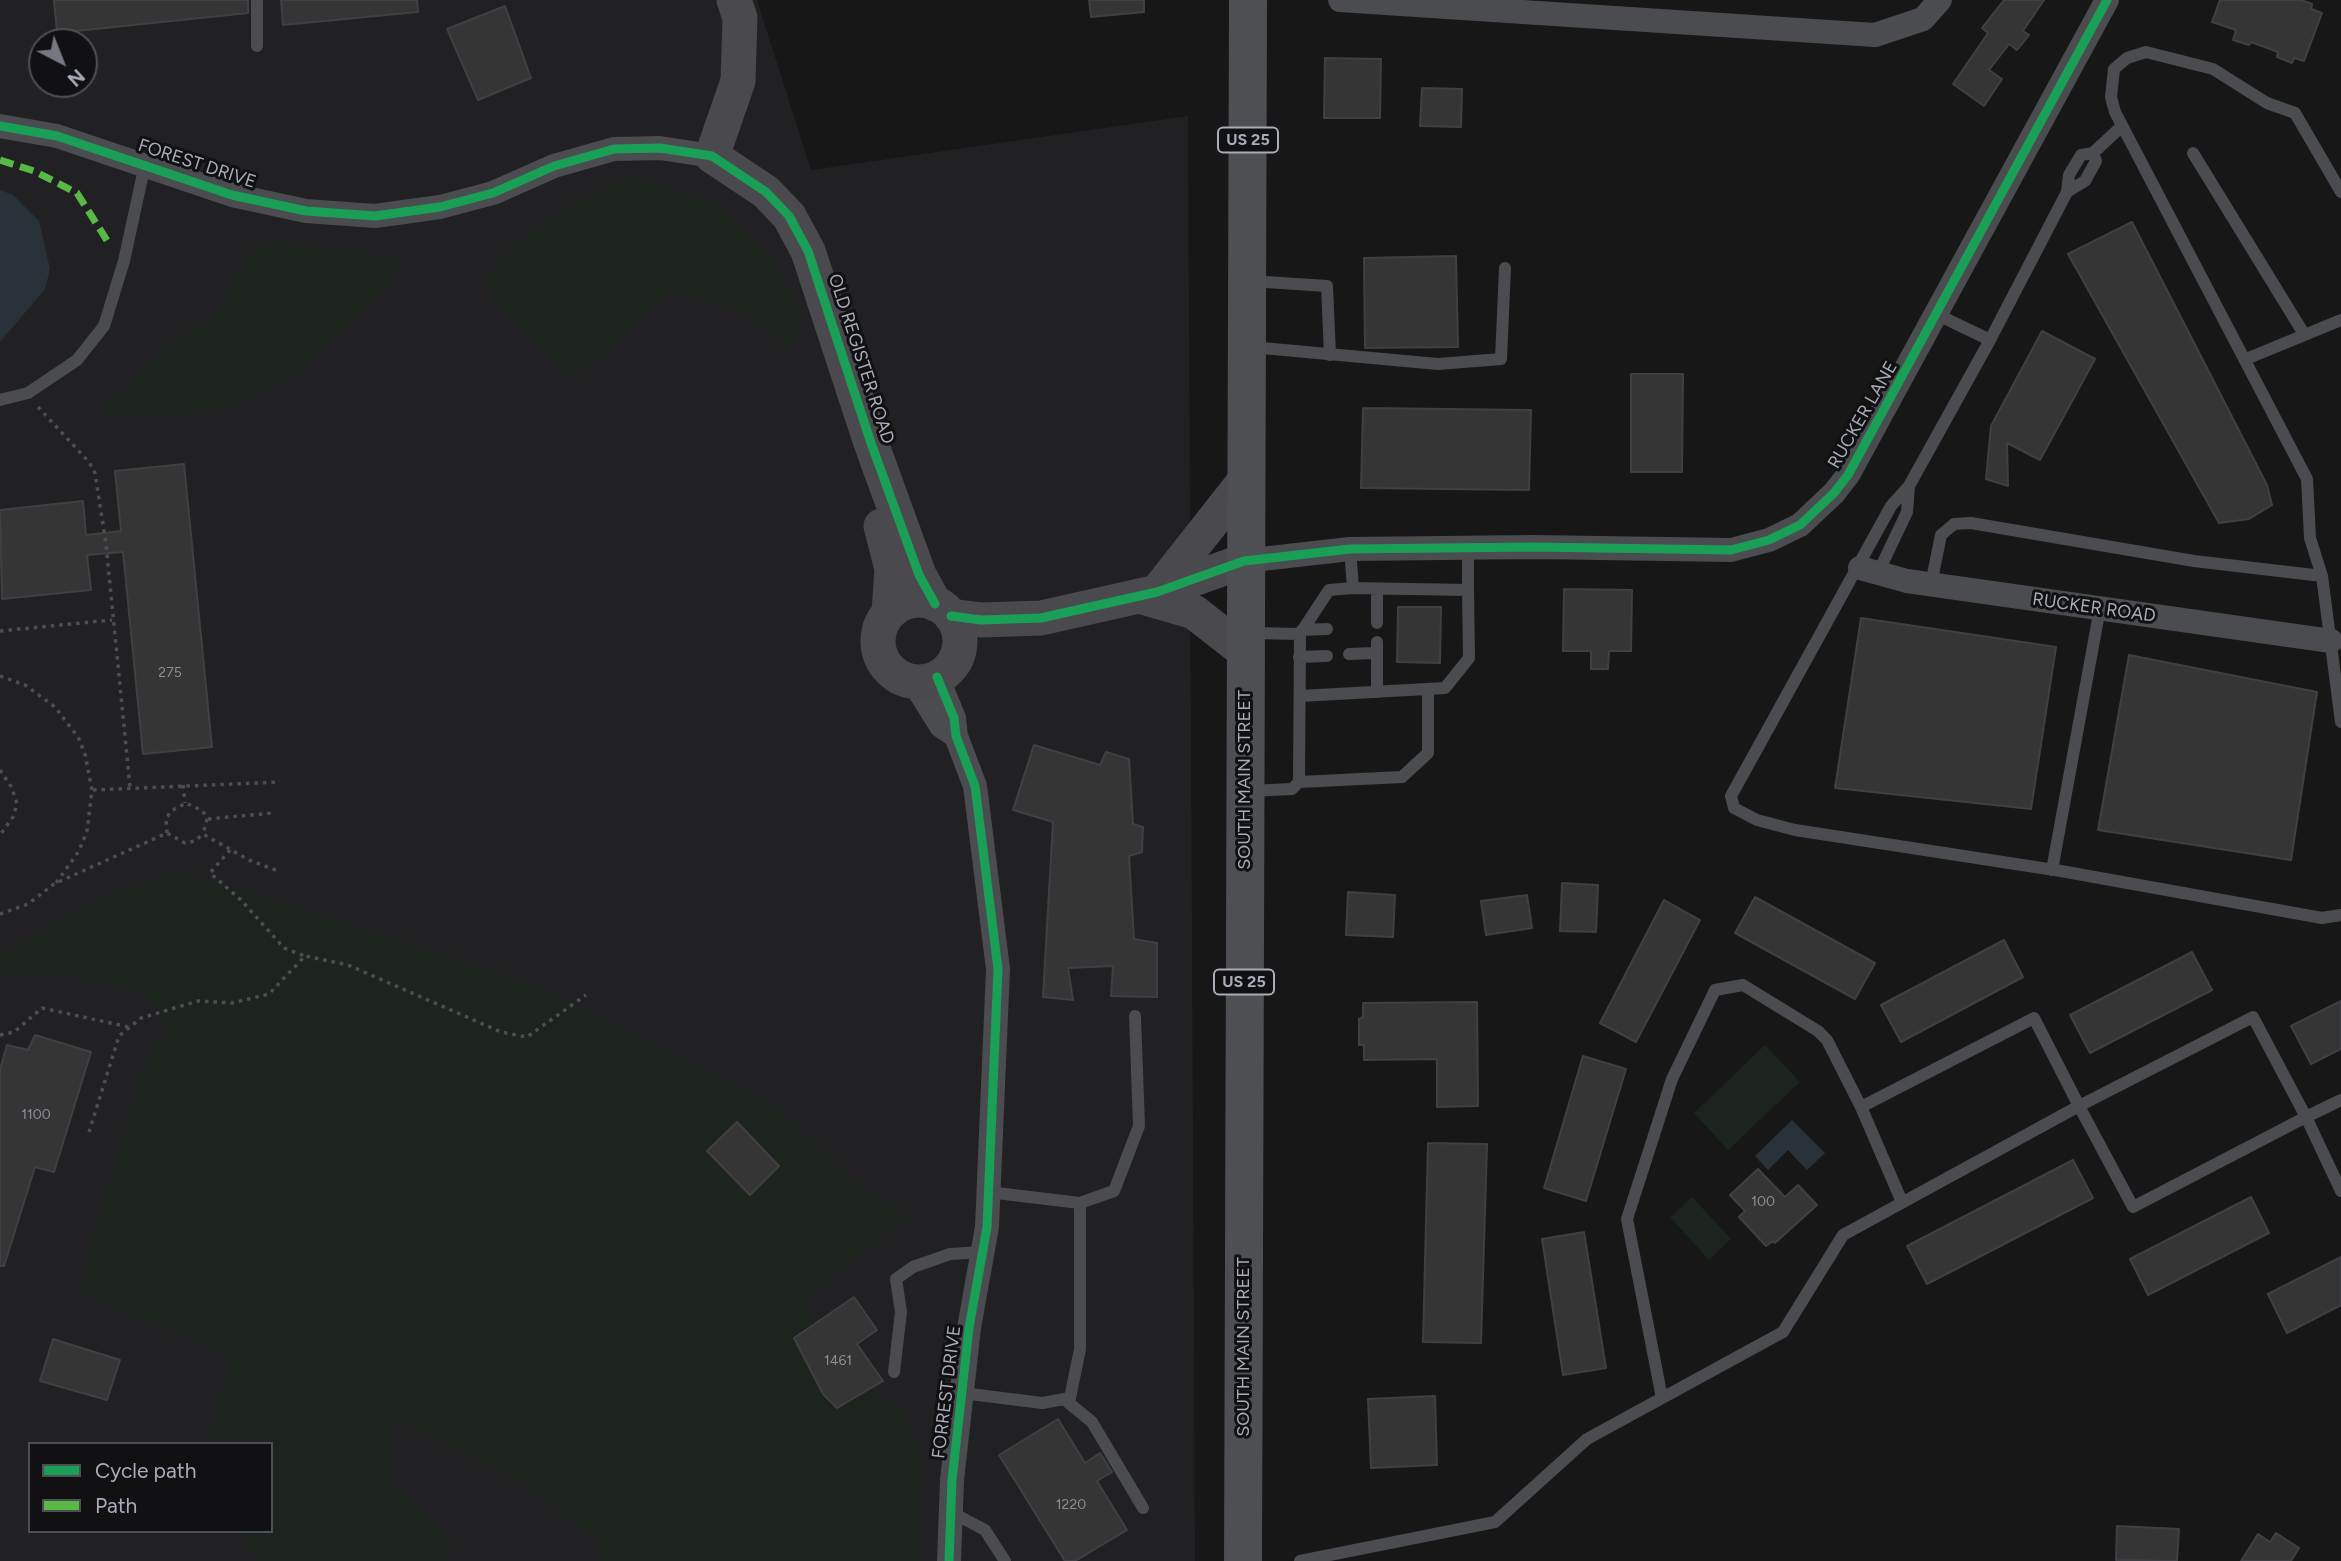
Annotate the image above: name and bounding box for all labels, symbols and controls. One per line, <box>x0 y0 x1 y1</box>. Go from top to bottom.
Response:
north arrow <box>28 28 98 98</box>
text: N <box>63 64 89 91</box>
road number: US 25 <box>1218 128 1278 152</box>
street label: FOREST DRIVE <box>135 135 259 193</box>
street label: OLD REGISTER ROAD <box>823 271 899 447</box>
street label: RUCKER LANE <box>1824 357 1902 473</box>
street label: RUCKER ROAD <box>2031 589 2157 627</box>
house number: 275 <box>158 665 182 681</box>
street label: SOUTH MAIN STREET <box>1234 690 1256 870</box>
road number: US 25 <box>1214 970 1274 994</box>
house number: 1100 <box>21 1107 51 1123</box>
house number: 100 <box>1751 1194 1775 1210</box>
street label: SOUTH MAIN STREET <box>1233 1257 1255 1437</box>
street label: FORREST DRIVE <box>928 1324 966 1460</box>
house number: 1461 <box>824 1353 852 1369</box>
legend <box>28 1442 273 1533</box>
text: Cycle path <box>95 1458 196 1483</box>
text: Path <box>95 1493 137 1518</box>
house number: 1220 <box>1056 1497 1086 1513</box>

